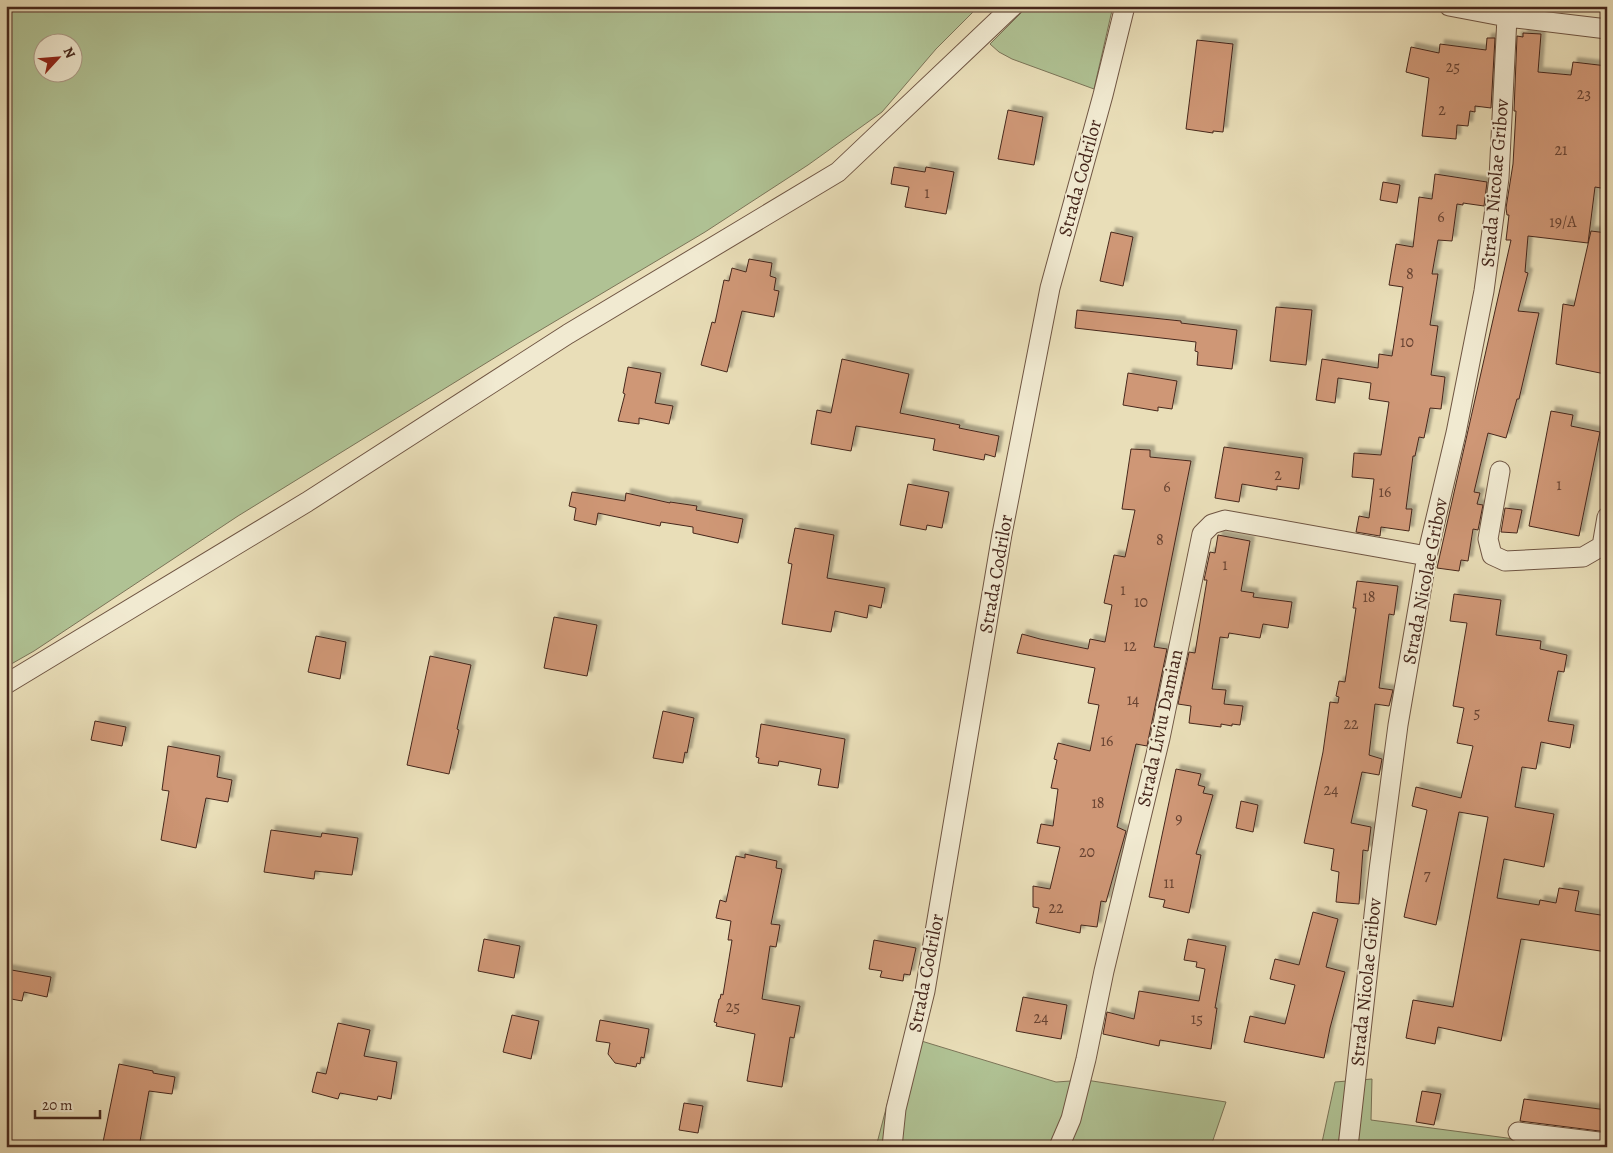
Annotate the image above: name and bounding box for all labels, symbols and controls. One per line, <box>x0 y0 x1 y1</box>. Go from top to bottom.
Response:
north arrow <box>32 32 82 82</box>
text: N <box>58 44 80 61</box>
house number: 25 <box>1446 56 1460 78</box>
house number: 23 <box>1577 83 1591 105</box>
street label: Strada Nicolae Gribov <box>1475 97 1515 268</box>
house number: 2 <box>1438 99 1446 121</box>
street label: Strada Codrilor <box>1052 117 1108 239</box>
house number: 21 <box>1554 139 1568 161</box>
house number: 1 <box>924 182 930 204</box>
house number: 6 <box>1437 206 1445 228</box>
house number: 19/A <box>1549 211 1577 233</box>
house number: 8 <box>1406 263 1414 285</box>
house number: 10 <box>1400 331 1414 353</box>
house number: 2 <box>1274 464 1282 486</box>
house number: 1 <box>1556 474 1562 496</box>
house number: 6 <box>1163 476 1171 498</box>
house number: 16 <box>1379 481 1391 503</box>
street label: Strada Nicolae Gribov <box>1396 495 1454 666</box>
street label: Strada Codrilor <box>973 513 1019 635</box>
house number: 8 <box>1156 529 1164 551</box>
house number: 1 <box>1222 554 1228 576</box>
house number: 1 <box>1120 579 1126 601</box>
house number: 18 <box>1362 586 1376 608</box>
house number: 10 <box>1134 591 1148 613</box>
house number: 12 <box>1123 635 1137 657</box>
street label: Strada Liviu Damian <box>1131 647 1189 809</box>
house number: 14 <box>1127 689 1139 711</box>
house number: 5 <box>1474 702 1481 724</box>
house number: 22 <box>1343 713 1359 735</box>
house number: 16 <box>1101 730 1113 752</box>
house number: 24 <box>1324 779 1338 801</box>
house number: 18 <box>1091 792 1105 814</box>
house number: 9 <box>1175 808 1183 830</box>
house number: 20 <box>1079 841 1095 863</box>
house number: 7 <box>1424 864 1431 886</box>
house number: 11 <box>1164 872 1175 894</box>
street label: Strada Nicolae Gribov <box>1344 896 1388 1067</box>
house number: 22 <box>1048 897 1064 919</box>
street label: Strada Codrilor <box>902 911 950 1035</box>
house number: 25 <box>726 996 740 1018</box>
house number: 24 <box>1034 1007 1048 1029</box>
house number: 15 <box>1191 1008 1203 1030</box>
scale bar <box>35 1088 100 1120</box>
text: 20 m <box>42 1095 73 1115</box>

